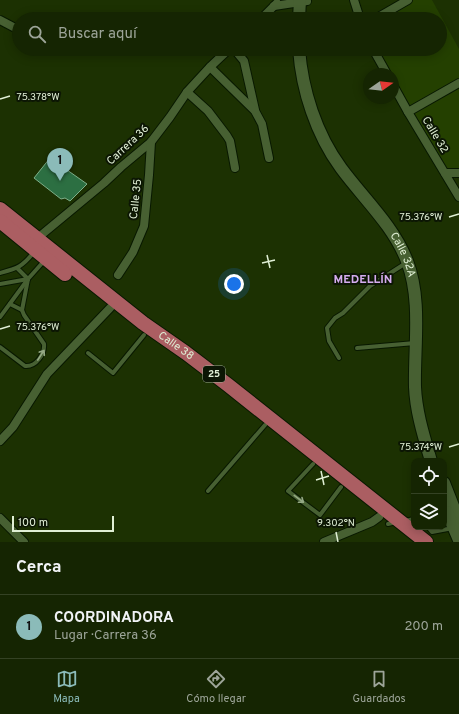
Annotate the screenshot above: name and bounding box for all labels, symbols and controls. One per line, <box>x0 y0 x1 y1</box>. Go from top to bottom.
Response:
search box <box>12 12 447 56</box>
icon: search <box>26 23 48 45</box>
text: Buscar aquí <box>58 25 137 44</box>
north arrow <box>363 68 399 104</box>
text: 75.378°W <box>16 91 60 104</box>
street label: Calle 32 <box>419 114 451 156</box>
street label: Carrera 36 <box>104 122 152 168</box>
pin: 1 <box>47 148 73 181</box>
street label: Calle 35 <box>127 178 145 220</box>
text: 75.376°W <box>400 211 442 224</box>
street label: Calle 32A <box>387 230 419 279</box>
district label: MEDELLÍN <box>334 272 392 288</box>
your location <box>224 274 244 294</box>
text: 75.376°W <box>17 321 59 334</box>
street label: Calle 38 <box>155 329 197 363</box>
one-way arrow <box>37 350 45 361</box>
road number: 25 <box>203 366 225 382</box>
text: 75.374°W <box>400 441 442 454</box>
map controls <box>411 458 447 530</box>
button: locate <box>411 458 447 494</box>
button: layers <box>411 494 447 530</box>
one-way arrow <box>293 495 304 504</box>
scale bar <box>12 514 114 533</box>
text: 100 m <box>18 516 48 530</box>
text: 9.302°N <box>317 517 355 530</box>
text: Cerca <box>16 557 62 579</box>
text: COORDINADORA <box>54 609 174 628</box>
text: 1 <box>26 619 32 635</box>
text: 200 m <box>404 619 443 635</box>
text: Lugar · Carrera 36 <box>54 628 157 644</box>
tab: Mapa <box>53 668 80 706</box>
tab: Cómo llegar <box>186 668 246 706</box>
tab: Guardados <box>353 668 406 706</box>

